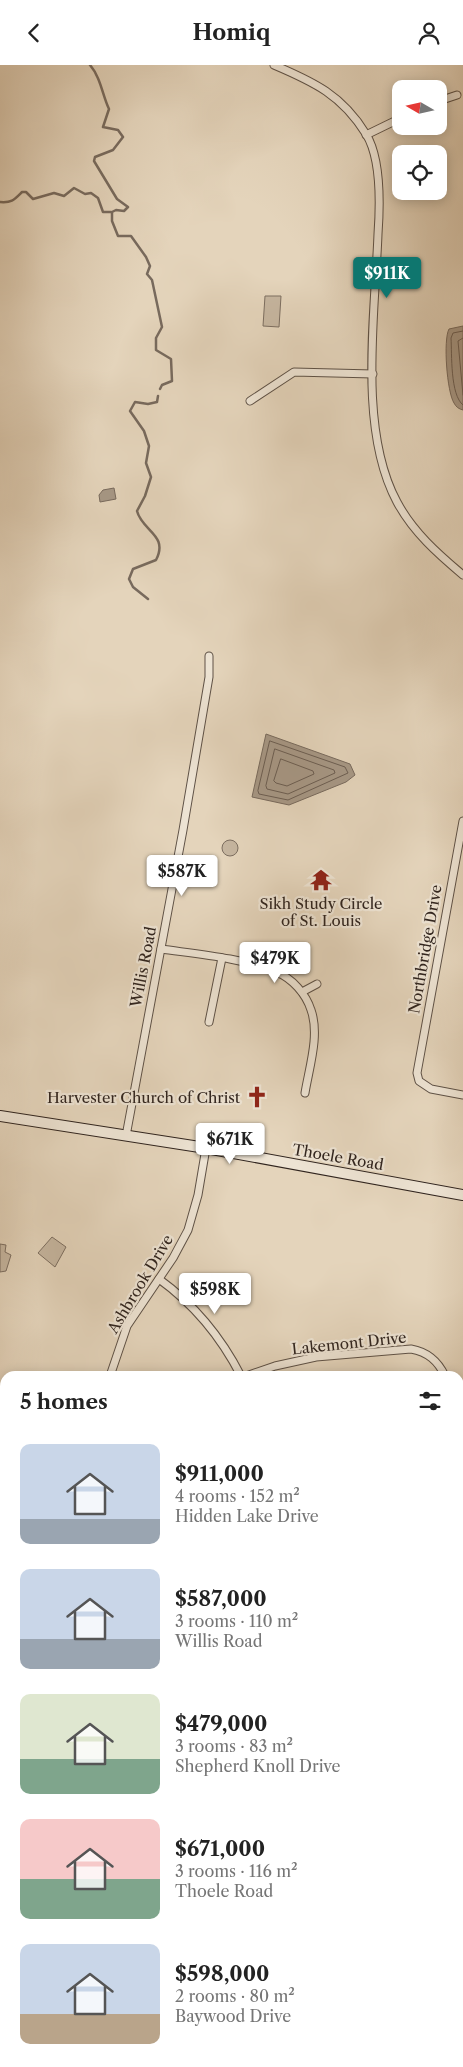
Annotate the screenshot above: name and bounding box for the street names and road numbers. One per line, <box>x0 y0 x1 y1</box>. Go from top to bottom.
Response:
street label: Northbridge Drive <box>404 883 446 1015</box>
street label: Willis Road <box>126 925 160 1010</box>
street label: Thoele Road <box>291 1140 385 1174</box>
street label: Ashbrook Drive <box>103 1231 177 1338</box>
street label: Lakemont Drive <box>291 1328 407 1358</box>

